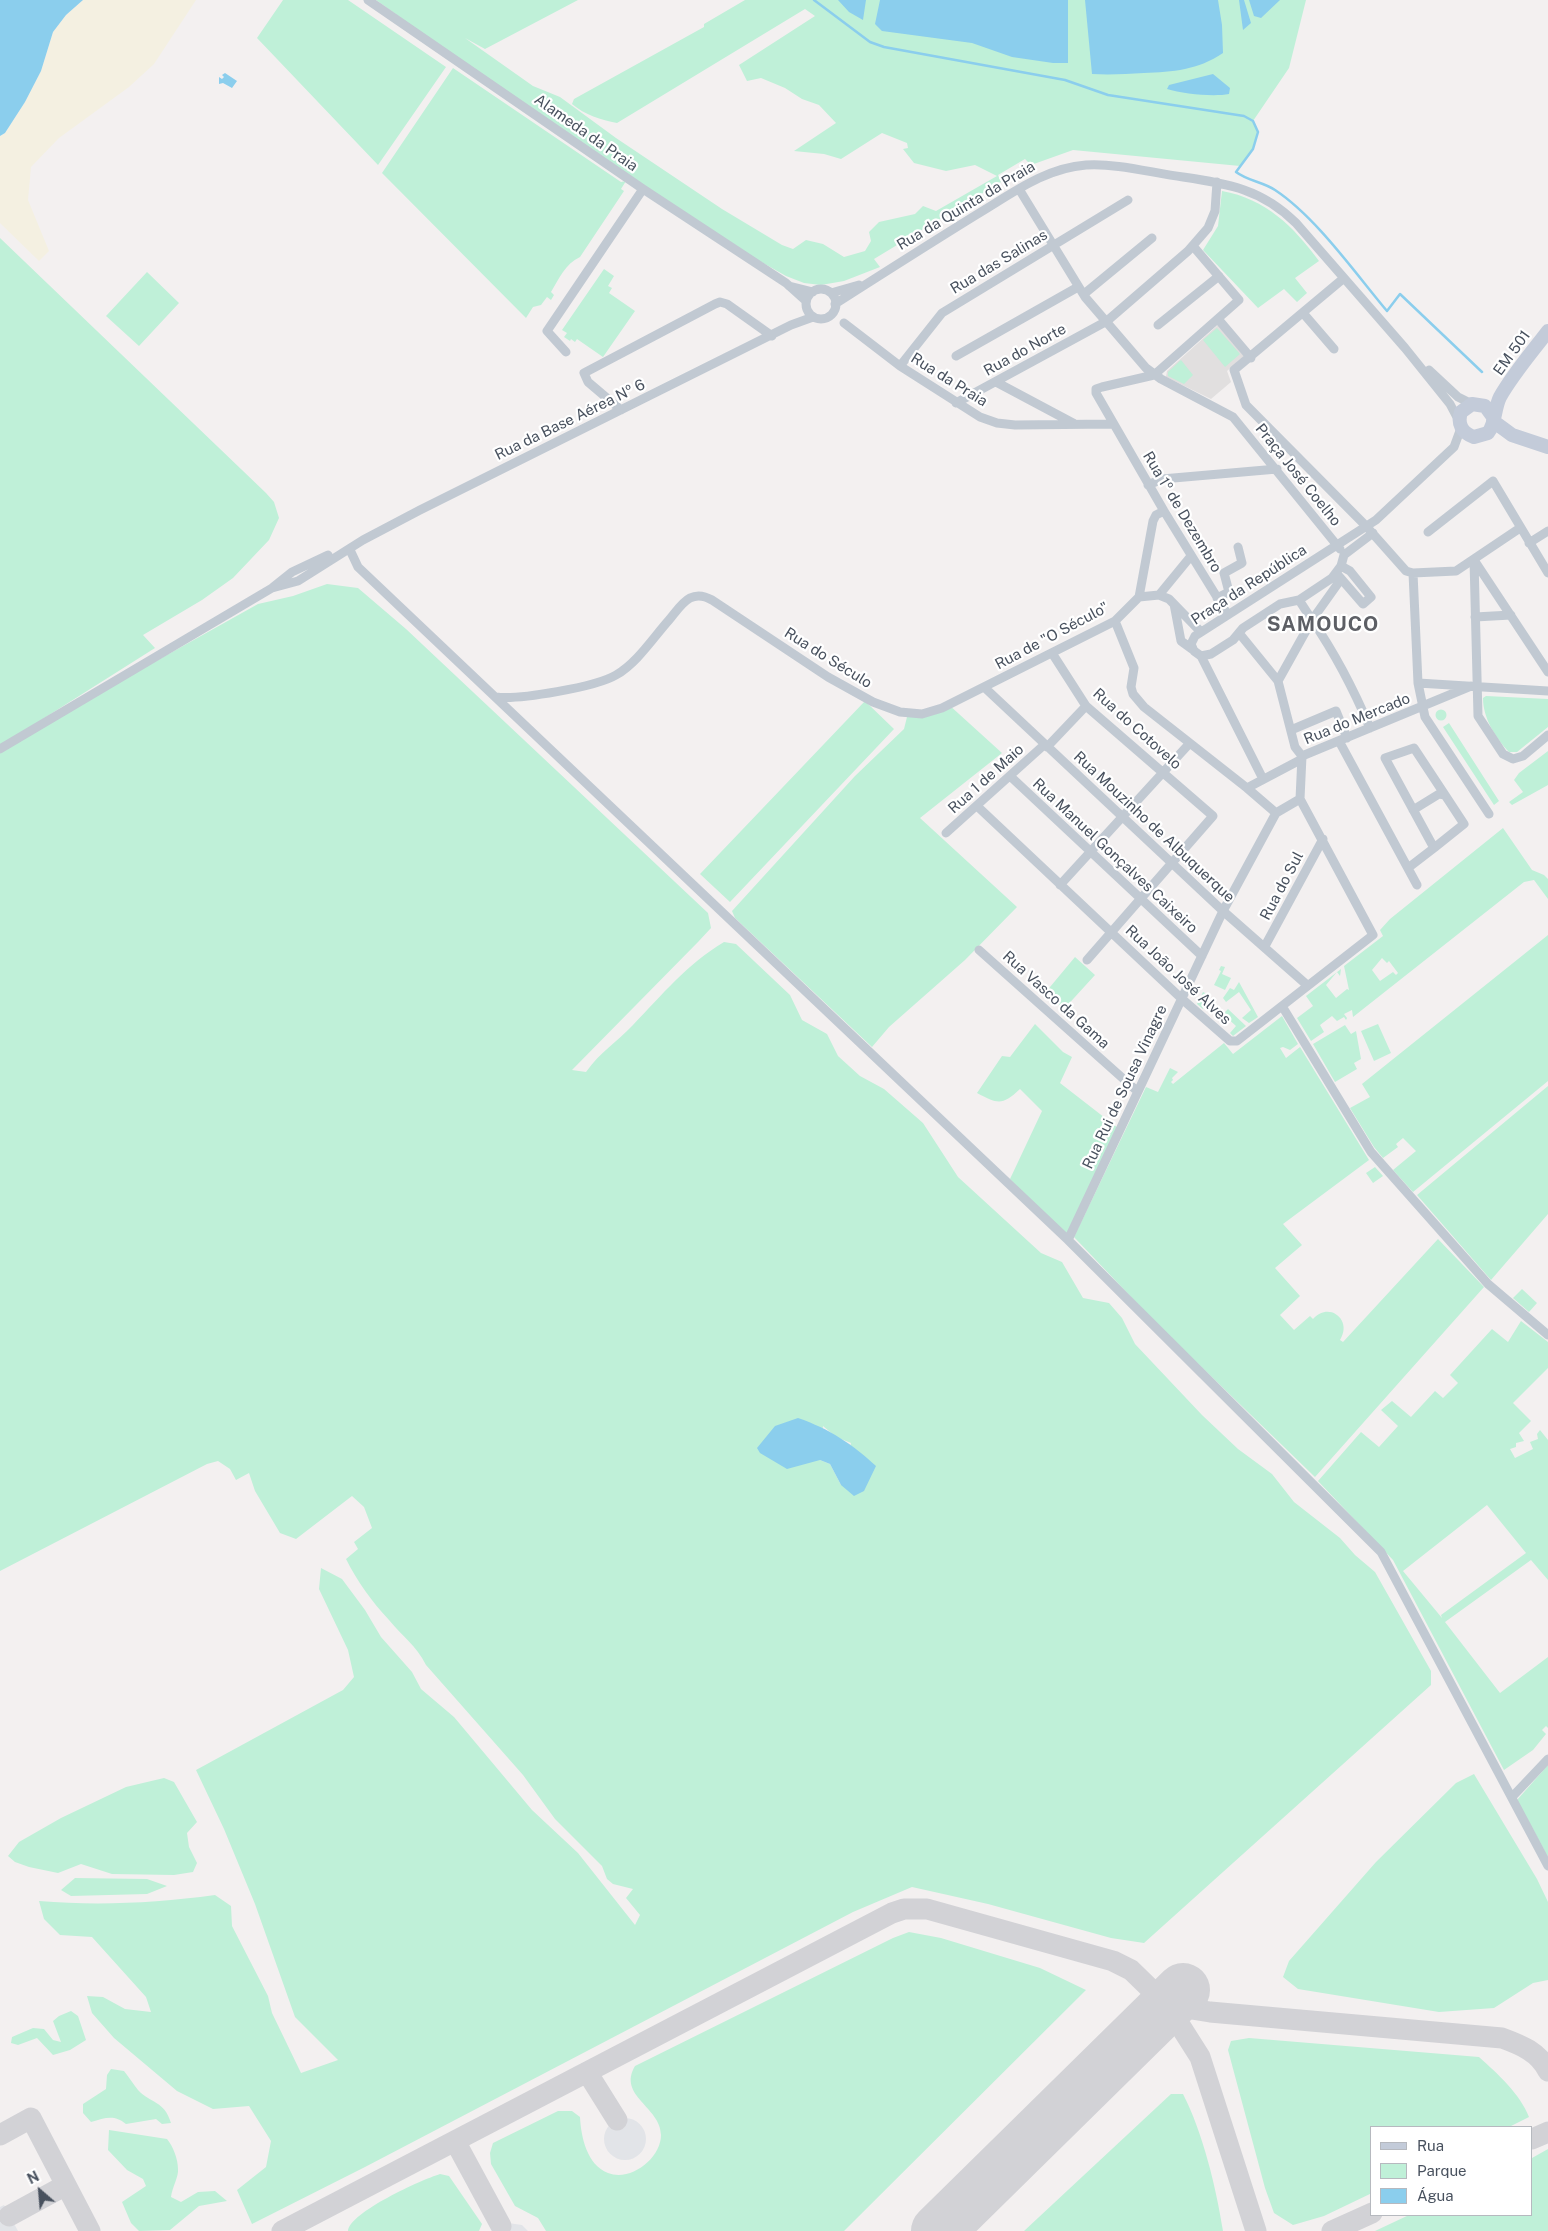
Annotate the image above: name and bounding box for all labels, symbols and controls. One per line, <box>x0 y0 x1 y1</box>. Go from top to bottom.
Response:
street label: Alameda da Praia <box>531 91 641 175</box>
street label: Rua da Quinta da Praia <box>894 158 1038 254</box>
street label: Rua das Salinas <box>947 226 1051 298</box>
street label: Rua do Norte <box>981 320 1069 380</box>
street label: EM 501 <box>1490 327 1534 379</box>
street label: Rua da Praia <box>907 349 991 411</box>
street label: Rua da Base Aérea Nº 6 <box>492 376 648 464</box>
street label: Praça José Coelho <box>1251 420 1345 530</box>
street label: Rua 1º de Dezembro <box>1139 448 1225 576</box>
street label: Praça da República <box>1188 541 1310 629</box>
street label: Rua de "O Século" <box>992 598 1112 674</box>
district label: SAMOUCO <box>1266 613 1380 637</box>
street label: Rua do Século <box>781 624 875 692</box>
street label: Rua do Cotovelo <box>1089 685 1185 773</box>
street label: Rua do Mercado <box>1301 690 1413 748</box>
street label: Rua 1 de Maio <box>945 740 1027 818</box>
street label: Rua Mouzinho de Albuquerque <box>1070 748 1238 906</box>
street label: Rua Manuel Gonçalves Caixeiro <box>1029 775 1201 937</box>
street label: Rua do Sul <box>1256 849 1308 923</box>
street label: Rua João José Alves <box>1122 921 1234 1029</box>
street label: Rua Vasco da Gama <box>999 947 1113 1053</box>
street label: Rua Rui de Sousa Vinagre <box>1079 1002 1171 1172</box>
legend <box>1370 2126 1533 2216</box>
text: Rua <box>1417 2137 1444 2154</box>
text: Parque <box>1417 2162 1467 2179</box>
north arrow <box>15 2166 65 2216</box>
text: N <box>25 2168 42 2187</box>
text: Água <box>1417 2187 1454 2204</box>

